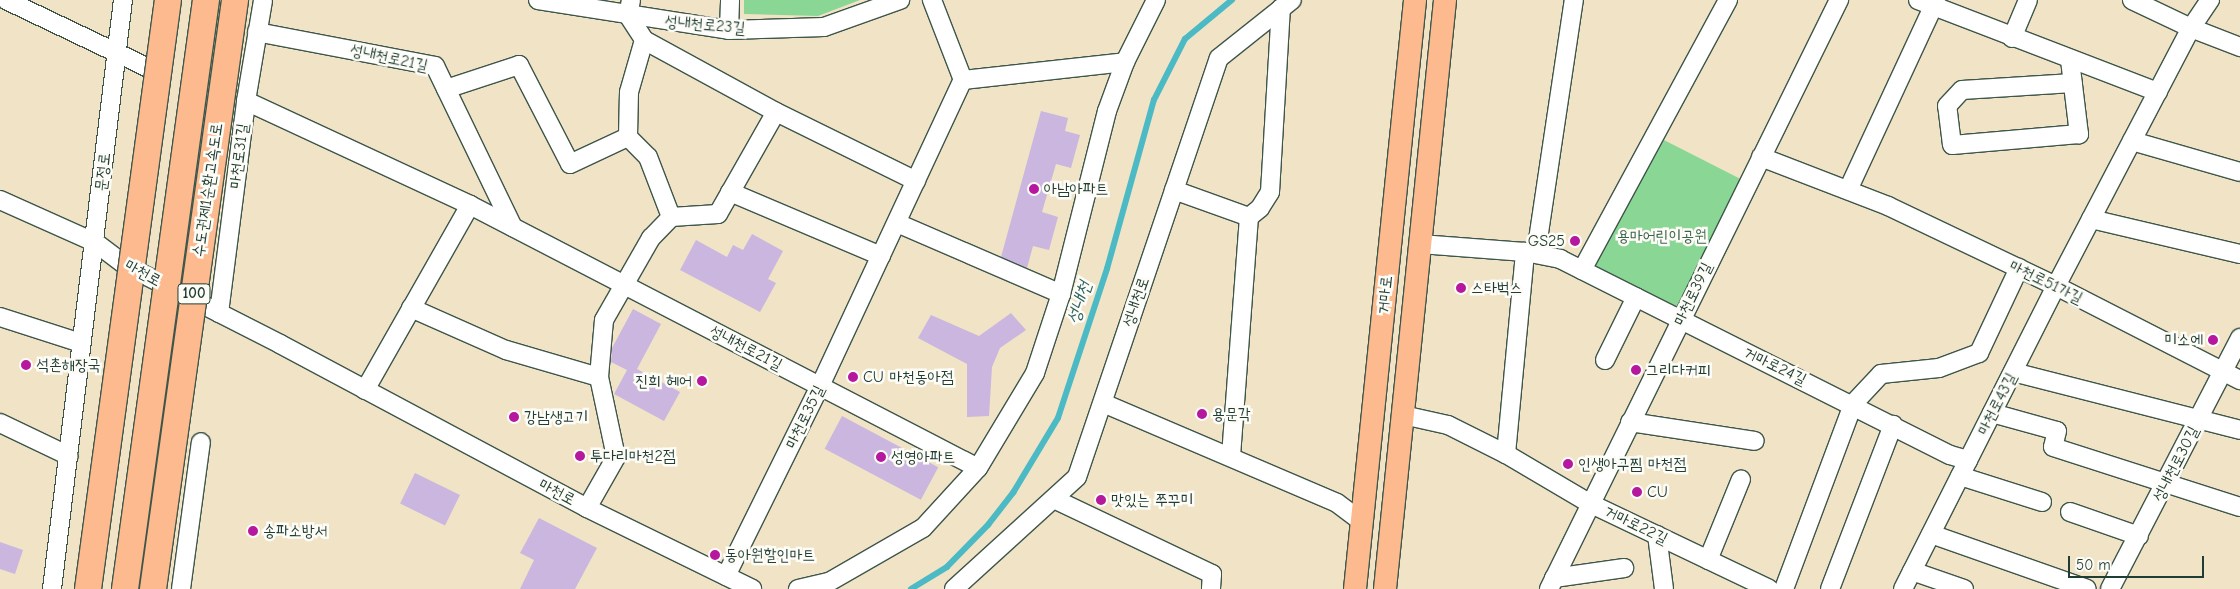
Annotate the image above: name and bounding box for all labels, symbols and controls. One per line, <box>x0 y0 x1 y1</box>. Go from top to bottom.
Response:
street label: 성내천로23길 <box>664 12 746 38</box>
street label: 성내천로21길 <box>348 40 430 76</box>
street label: 수도권제1순환고속도로 <box>189 122 227 258</box>
street label: 마천로31길 <box>225 122 253 190</box>
street label: 문정로 <box>91 152 115 192</box>
place label: 아남아파트 <box>1044 179 1108 199</box>
marker: 아남아파트 <box>1028 183 1040 195</box>
park label: 용마어린이공원 <box>1617 226 1707 246</box>
place label: GS25 <box>1528 231 1565 251</box>
marker: GS25 <box>1569 235 1581 247</box>
street label: 마천로 <box>121 255 165 291</box>
street label: 마천로51가길 <box>2006 256 2086 308</box>
street label: 마천로39길 <box>1669 259 1717 329</box>
street label: 성내천로 <box>1119 275 1153 329</box>
street label: 거마로 <box>1373 275 1397 315</box>
place label: 스타벅스 <box>1471 278 1522 298</box>
water label: 성내천 <box>1063 279 1097 327</box>
road number: 100 <box>176 282 212 306</box>
marker: 스타벅스 <box>1455 282 1467 294</box>
street label: 성내천로21길 <box>706 321 786 375</box>
place label: 미소에 <box>2164 330 2203 350</box>
marker: 미소에 <box>2207 334 2219 346</box>
street label: 거마로24길 <box>1740 343 1810 389</box>
place label: 석촌해장국 <box>36 355 100 375</box>
marker: 석촌해장국 <box>20 359 32 371</box>
place label: 그리다커피 <box>1646 360 1710 380</box>
marker: 그리다커피 <box>1630 364 1642 376</box>
place label: CU 마천동아점 <box>863 367 954 387</box>
street label: 마천로43길 <box>1973 370 2021 438</box>
place label: 진희 헤어 <box>635 371 692 391</box>
marker: CU 마천동아점 <box>847 371 859 383</box>
marker: 진희 헤어 <box>696 375 708 387</box>
street label: 마천로35길 <box>781 382 829 452</box>
place label: 용문각 <box>1212 404 1251 424</box>
place label: 강남생고기 <box>524 407 588 427</box>
marker: 용문각 <box>1196 408 1208 420</box>
marker: 강남생고기 <box>508 411 520 423</box>
street label: 성내천로30길 <box>2149 423 2203 505</box>
place label: 투다리마천2점 <box>590 446 676 466</box>
place label: 성영아파트 <box>891 447 955 467</box>
marker: 투다리마천2점 <box>574 450 586 462</box>
marker: 성영아파트 <box>875 451 887 463</box>
place label: 인생아구찜 마천점 <box>1578 454 1686 474</box>
marker: 인생아구찜 마천점 <box>1562 458 1574 470</box>
street label: 마천로 <box>535 474 579 510</box>
place label: CU <box>1647 482 1668 502</box>
marker: CU <box>1631 486 1643 498</box>
place label: 맛있는 쭈꾸미 <box>1111 490 1194 510</box>
marker: 맛있는 쭈꾸미 <box>1095 494 1107 506</box>
street label: 거마로22길 <box>1601 501 1671 549</box>
place label: 송파소방서 <box>263 521 327 541</box>
marker: 송파소방서 <box>247 525 259 537</box>
place label: 동아원할인마트 <box>725 545 815 565</box>
scale bar <box>2070 546 2206 578</box>
marker: 동아원할인마트 <box>709 549 721 561</box>
text: 50 m <box>2076 556 2111 574</box>

